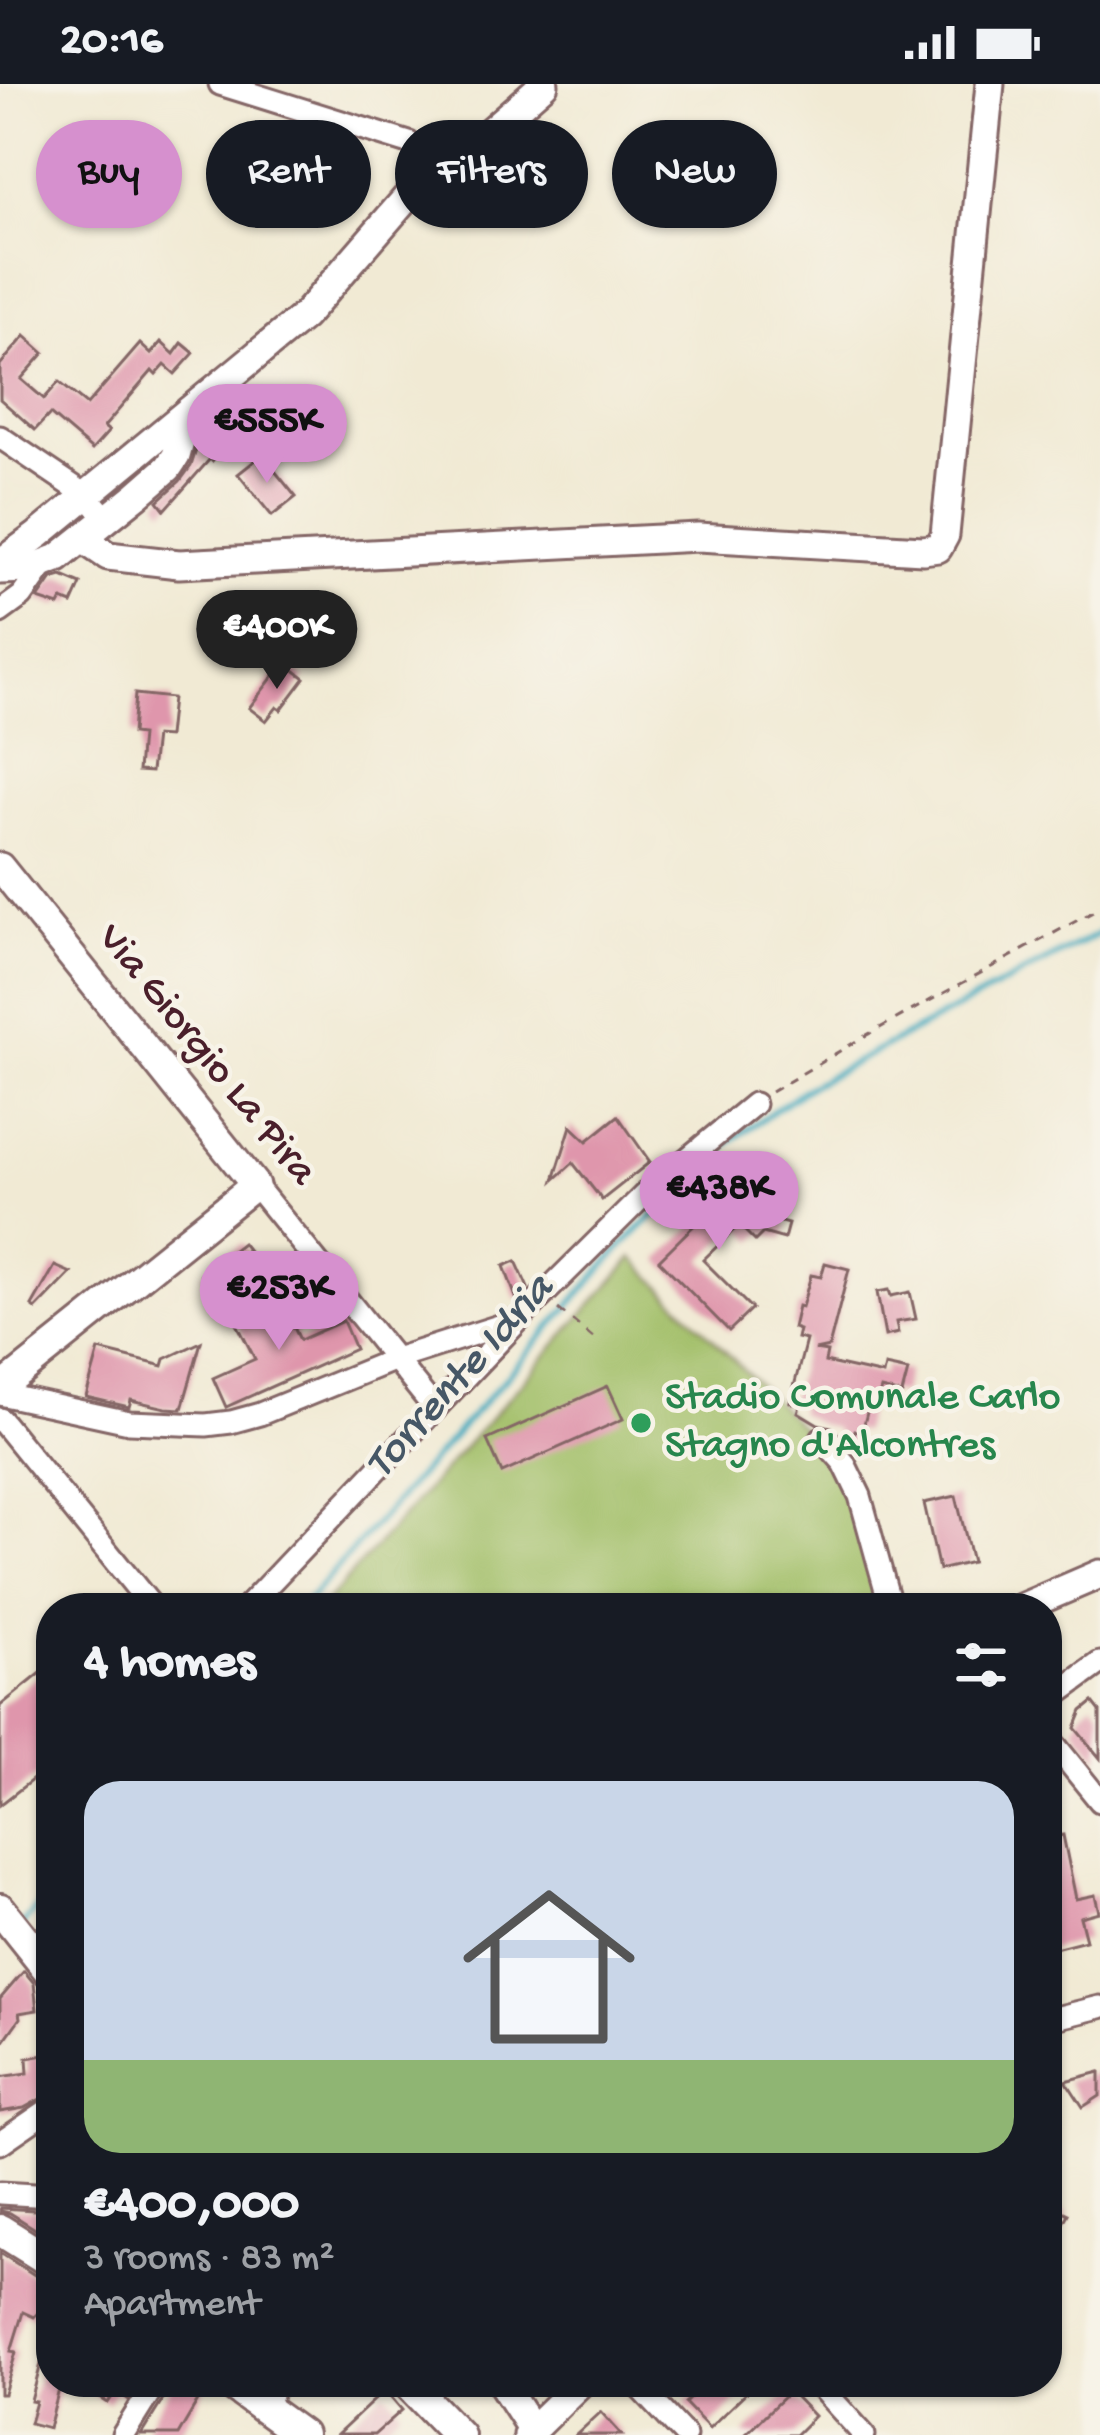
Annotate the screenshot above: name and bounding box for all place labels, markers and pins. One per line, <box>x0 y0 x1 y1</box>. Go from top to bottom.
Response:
pin: €555K <box>183 384 351 486</box>
pin: €400K <box>193 590 361 692</box>
pin: €438K <box>635 1151 803 1253</box>
pin: €253K <box>195 1251 363 1353</box>
place label: Stadio Comunale Carlo Stagno d'Alcontres <box>665 1375 1061 1472</box>
marker: Stadio Comunale Carlo Stagno d'Alcontres <box>628 1410 654 1436</box>

